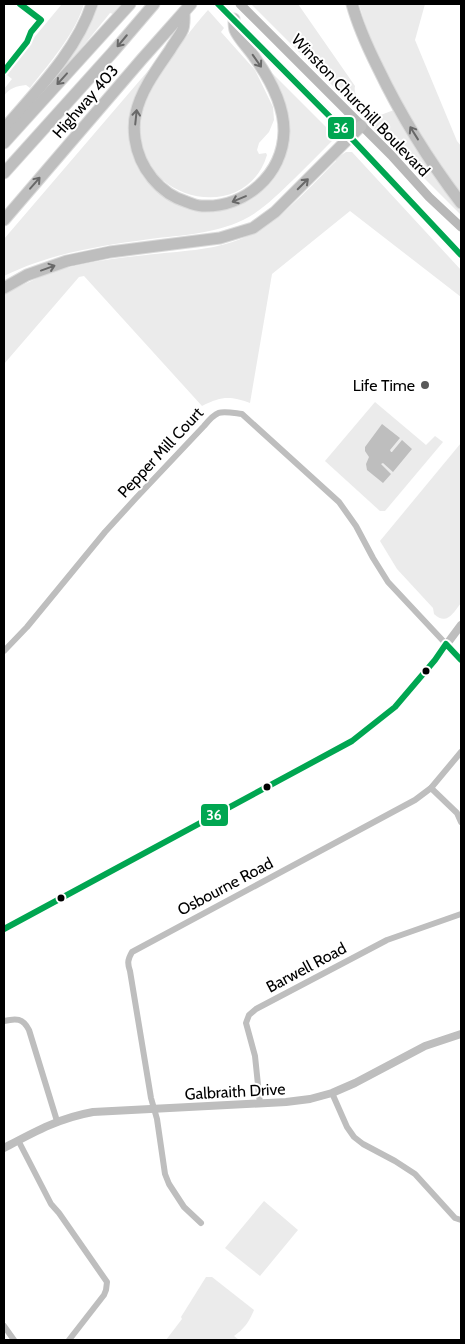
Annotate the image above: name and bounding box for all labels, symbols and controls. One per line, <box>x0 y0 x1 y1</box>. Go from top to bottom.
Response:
street label: Winston Churchill Boulevard <box>288 30 434 181</box>
one-way arrow <box>117 34 128 47</box>
one-way arrow <box>252 53 262 67</box>
street label: Highway 403 <box>48 61 122 142</box>
one-way arrow <box>56 72 68 85</box>
one-way arrow <box>131 110 141 126</box>
line badge: 36 <box>327 116 355 140</box>
text: 36 <box>333 119 349 137</box>
one-way arrow <box>409 127 419 141</box>
one-way arrow <box>30 177 41 190</box>
one-way arrow <box>297 178 309 190</box>
one-way arrow <box>232 194 247 204</box>
one-way arrow <box>40 263 55 272</box>
place label: Life Time <box>353 376 415 395</box>
marker: Life Time <box>419 379 431 391</box>
street label: Pepper Mill Court <box>114 403 207 501</box>
unlabelled marker <box>421 666 431 676</box>
unlabelled marker <box>262 782 272 792</box>
line badge: 36 <box>200 803 229 827</box>
text: 36 <box>206 806 222 824</box>
street label: Osbourne Road <box>174 853 276 920</box>
unlabelled marker <box>56 893 66 903</box>
street label: Barwell Road <box>263 938 349 996</box>
street label: Galbraith Drive <box>184 1079 286 1104</box>

